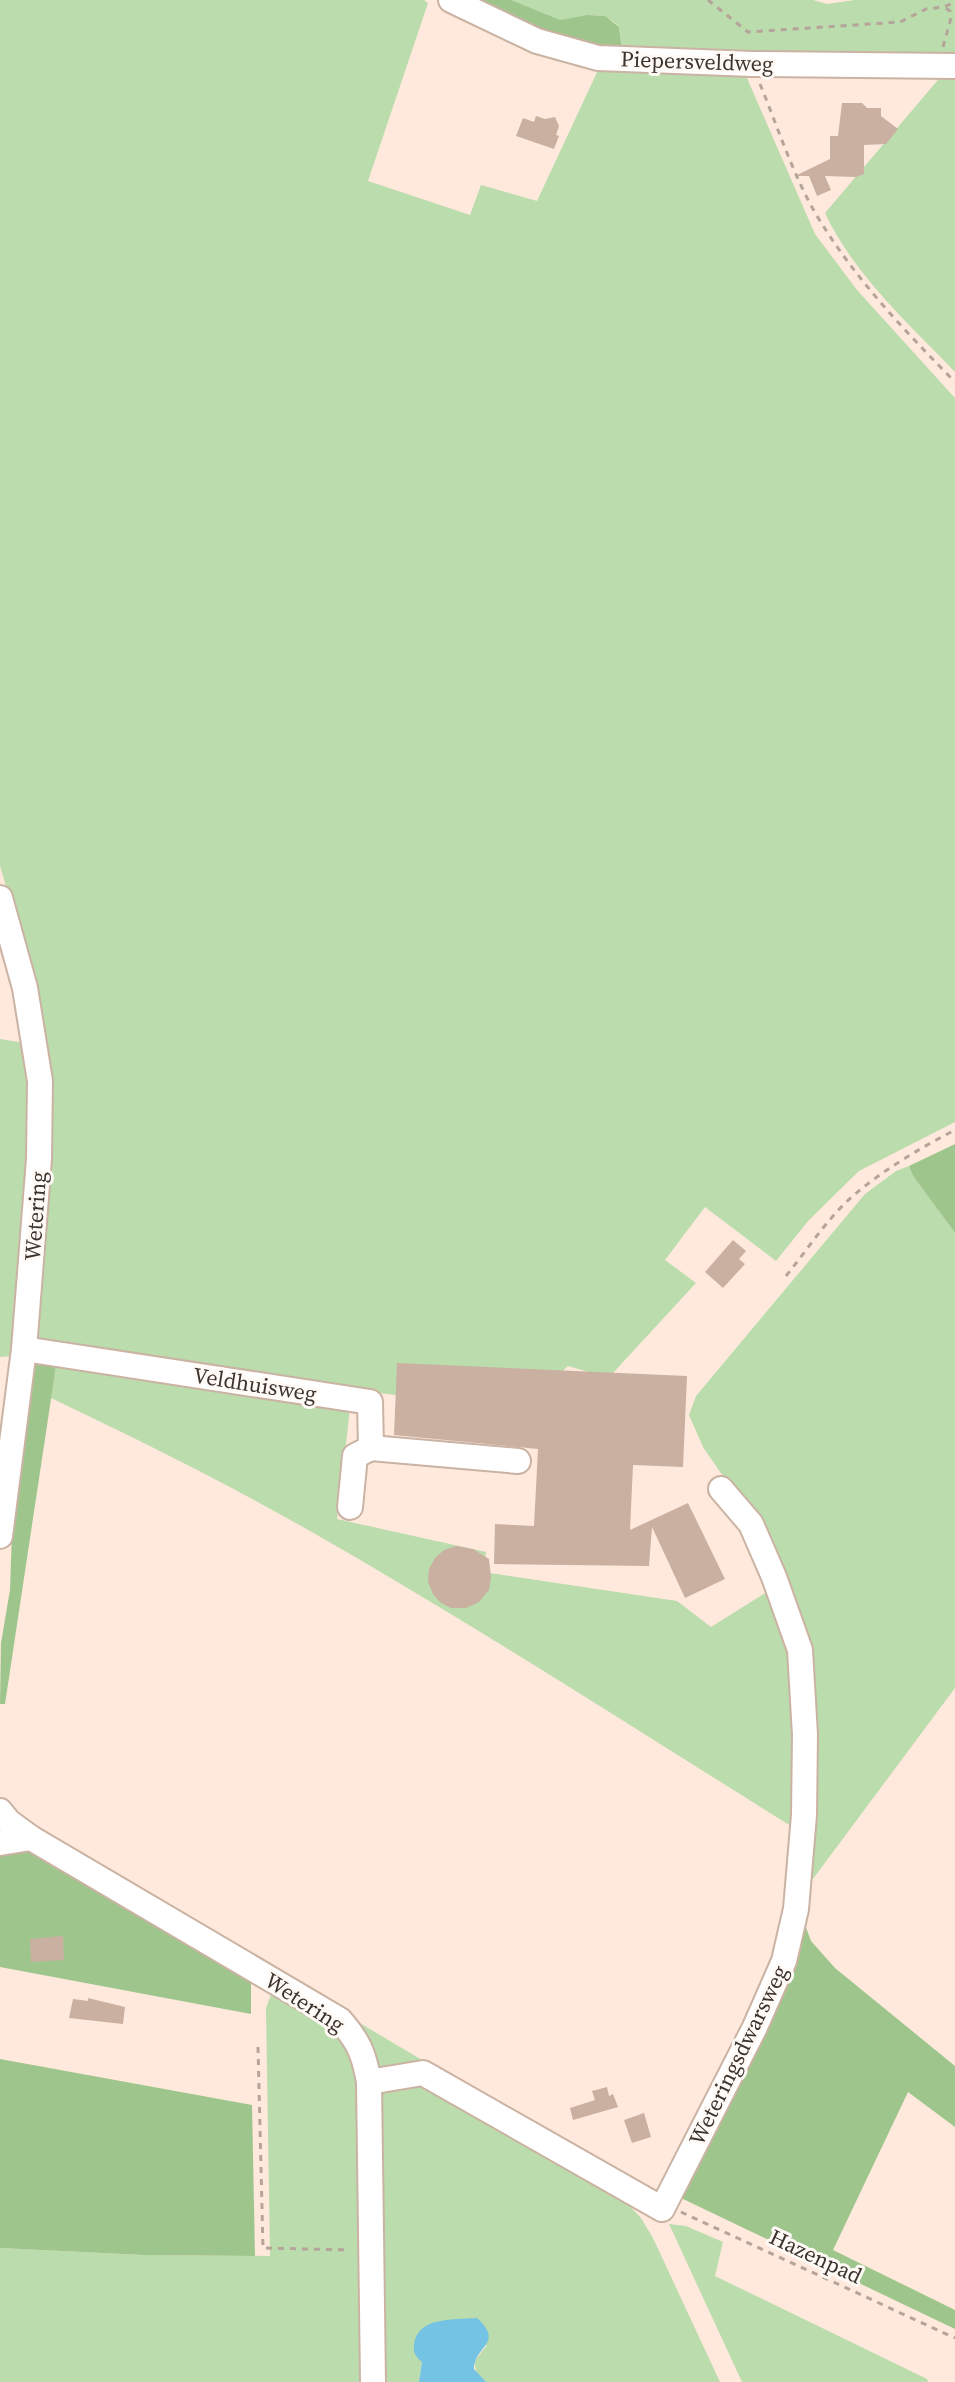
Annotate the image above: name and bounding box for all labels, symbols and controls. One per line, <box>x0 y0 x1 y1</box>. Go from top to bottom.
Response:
street label: Piepersveldweg <box>620 43 774 79</box>
street label: Wetering <box>17 1170 53 1262</box>
street label: Veldhuisweg <box>191 1359 319 1409</box>
street label: Weteringsdwarsweg <box>681 1960 795 2150</box>
street label: Wetering <box>259 1965 351 2039</box>
street label: Hazenpad <box>765 2222 868 2291</box>

